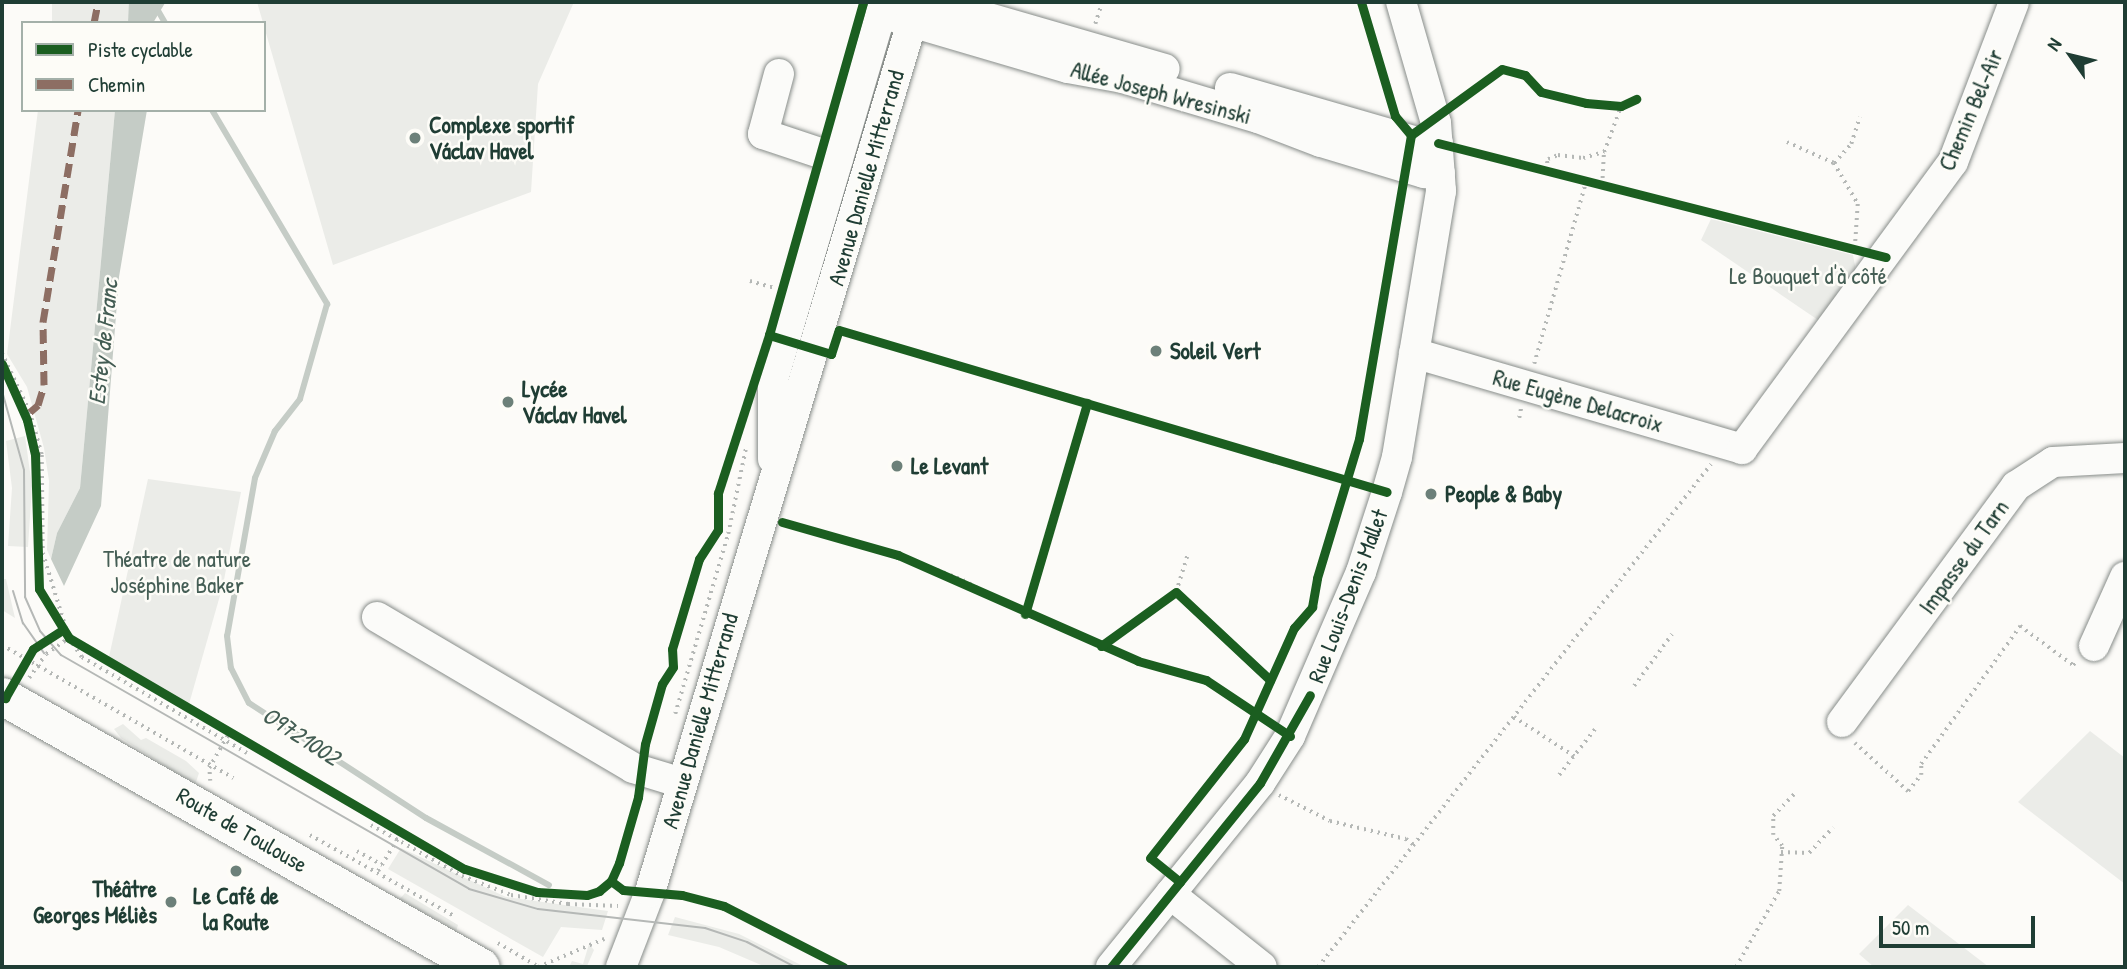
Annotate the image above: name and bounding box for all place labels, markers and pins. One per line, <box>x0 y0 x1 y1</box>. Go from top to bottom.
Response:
place label: Complexe sportif Václav Havel <box>429 111 575 165</box>
marker: Complexe sportif Václav Havel <box>407 130 423 146</box>
place label: Soleil Vert <box>1170 337 1261 365</box>
marker: Soleil Vert <box>1148 343 1164 359</box>
place label: Lycée Václav Havel <box>522 375 627 429</box>
marker: Lycée Václav Havel <box>500 394 516 410</box>
place label: Le Levant <box>911 452 988 480</box>
marker: Le Levant <box>889 458 905 474</box>
place label: People & Baby <box>1445 480 1562 508</box>
marker: People & Baby <box>1423 486 1439 502</box>
marker: Le Café de la Route <box>228 863 244 879</box>
place label: Théâtre Georges Méliès <box>33 875 157 929</box>
place label: Le Café de la Route <box>193 882 279 936</box>
marker: Théâtre Georges Méliès <box>163 894 179 910</box>

